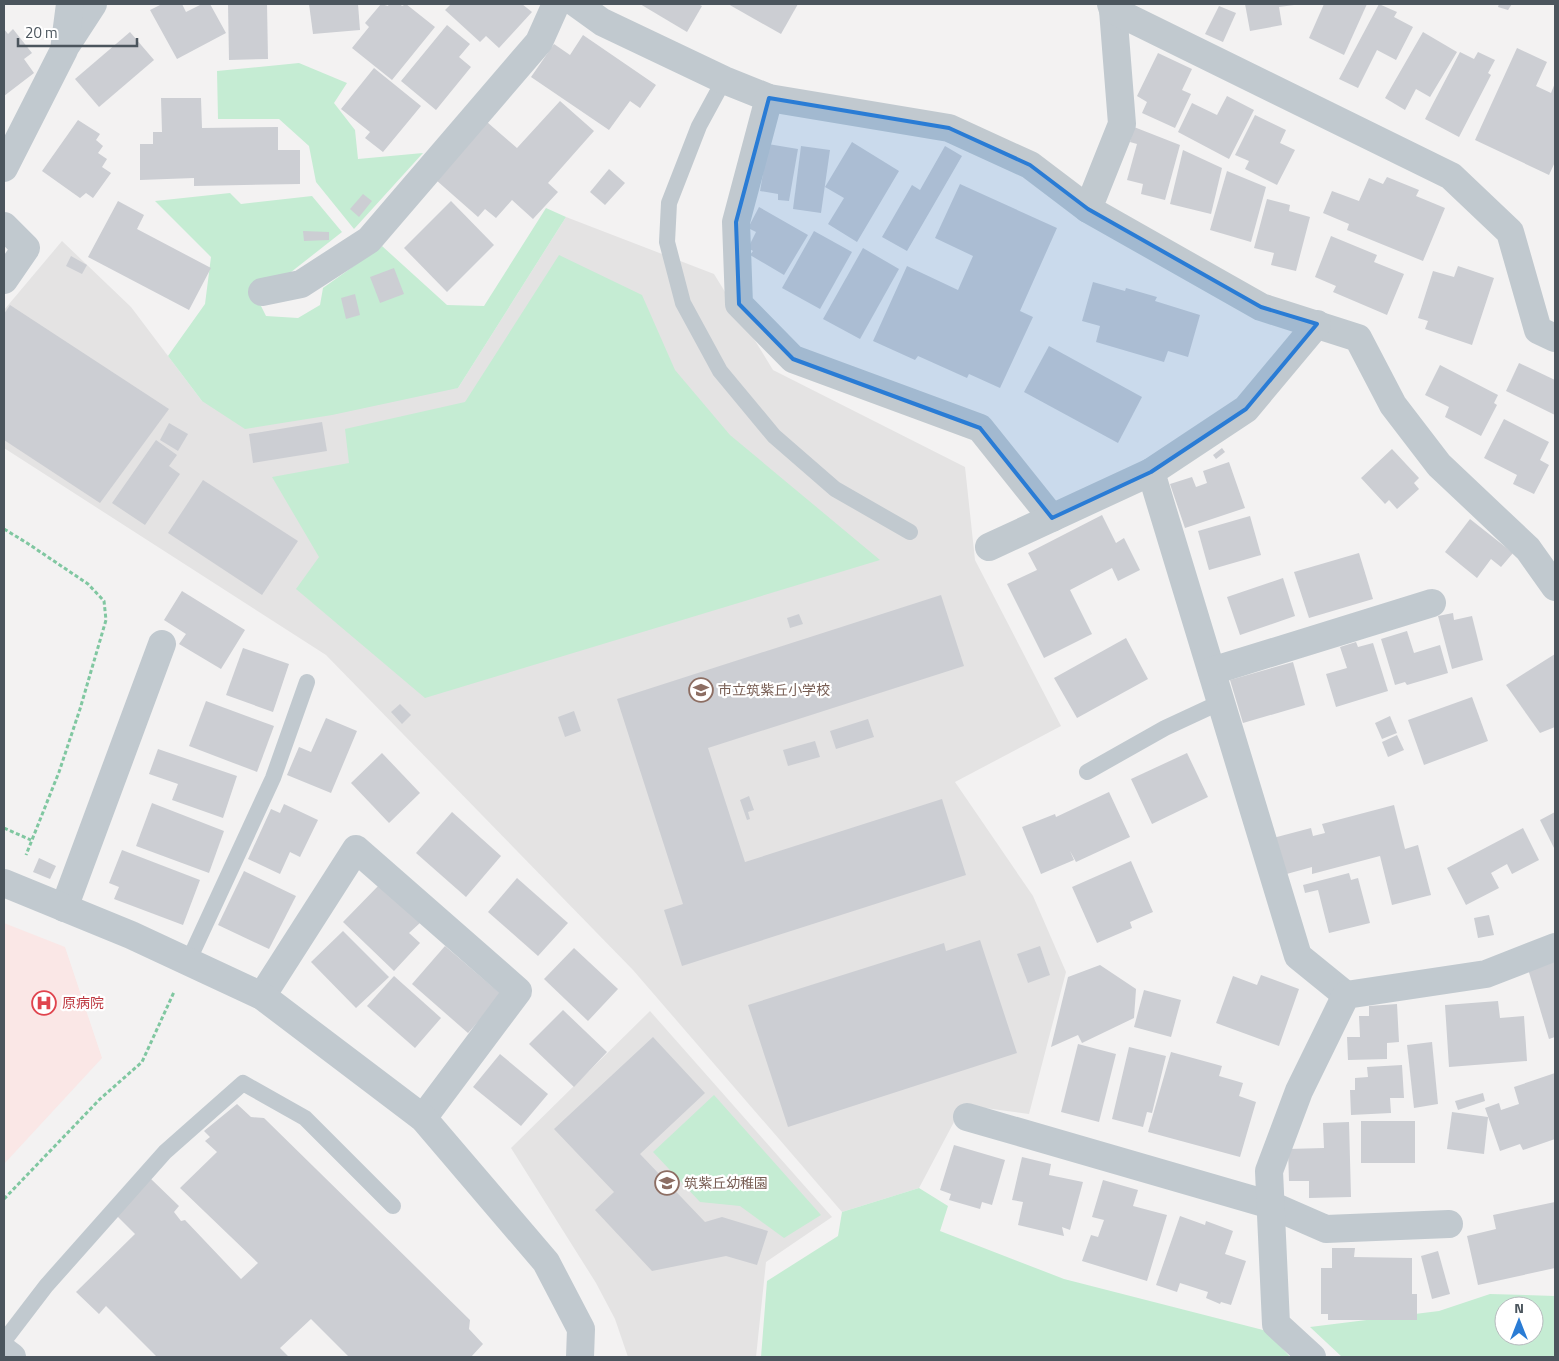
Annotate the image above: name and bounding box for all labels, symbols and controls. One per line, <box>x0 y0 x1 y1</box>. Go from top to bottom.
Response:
scale bar <box>18 15 136 47</box>
text: 20 m <box>25 21 58 44</box>
school or university icon: 市立筑紫丘小学校 <box>688 677 714 703</box>
place label: 市立筑紫丘小学校 <box>718 679 830 700</box>
hospital icon: 原病院 <box>31 990 57 1016</box>
place label: 原病院 <box>62 992 104 1013</box>
school or university icon: 筑紫丘幼稚園 <box>654 1170 680 1196</box>
place label: 筑紫丘幼稚園 <box>684 1172 768 1193</box>
north arrow <box>1494 1296 1544 1346</box>
text: N <box>1514 1297 1524 1318</box>

